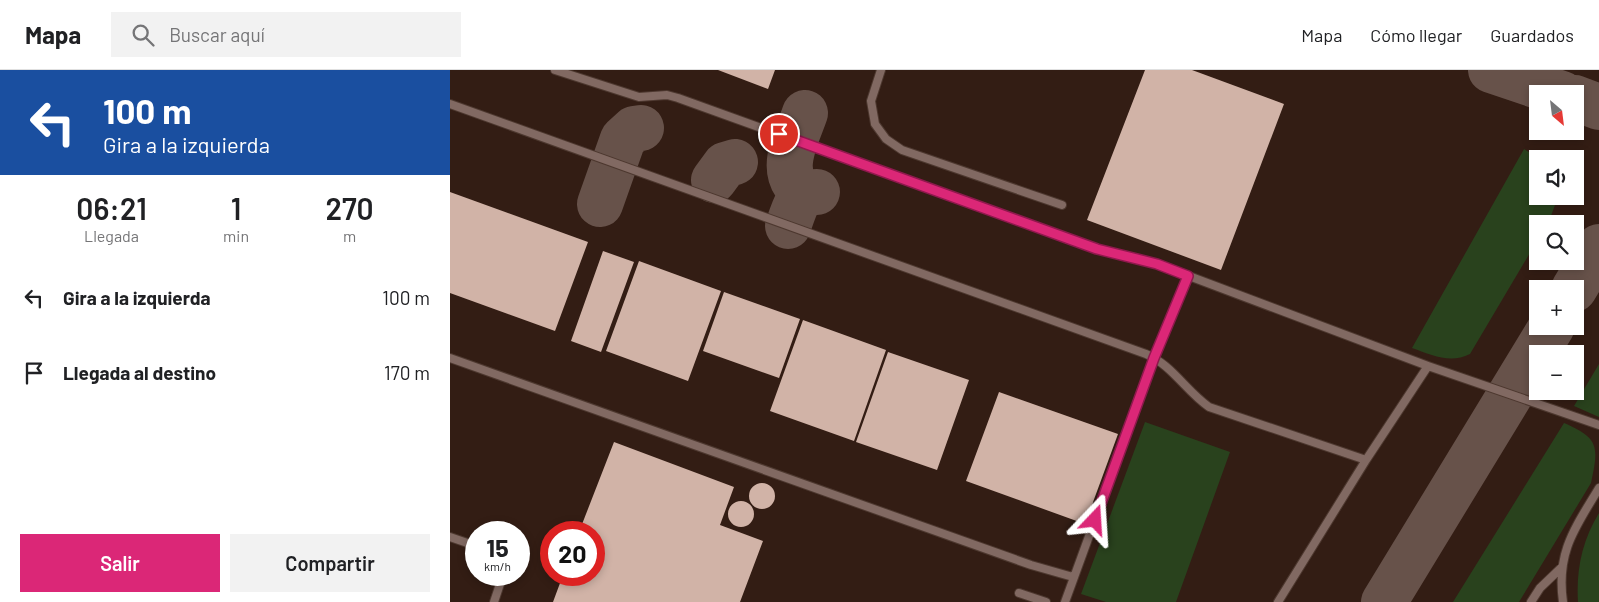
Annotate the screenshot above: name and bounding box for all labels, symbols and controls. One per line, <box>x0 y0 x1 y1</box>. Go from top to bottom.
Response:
search box <box>111 12 461 57</box>
text: Mapa <box>25 20 81 49</box>
icon: search <box>129 21 157 49</box>
text: Buscar aquí <box>169 23 265 46</box>
text: Mapa <box>1301 24 1342 46</box>
text: Cómo llegar <box>1370 24 1462 46</box>
text: Guardados <box>1490 24 1574 46</box>
north arrow <box>1529 85 1584 140</box>
map controls <box>1529 85 1584 400</box>
text: 100 m <box>103 89 192 131</box>
icon: left <box>20 90 85 155</box>
pin <box>758 113 800 155</box>
icon: arrive <box>765 120 793 148</box>
text: Gira a la izquierda <box>103 131 270 157</box>
button: sound <box>1529 150 1584 205</box>
text: 06:21 <box>76 190 147 226</box>
text: 1 <box>231 190 241 226</box>
text: 270 <box>325 190 374 226</box>
button: search <box>1529 215 1584 270</box>
text: Llegada <box>84 226 139 245</box>
text: min <box>223 226 249 245</box>
text: m <box>343 226 356 245</box>
button: + <box>1529 280 1584 335</box>
icon: left <box>20 284 48 312</box>
text: Gira a la izquierda <box>63 286 211 309</box>
text: 100 m <box>382 286 430 309</box>
button: − <box>1529 345 1584 400</box>
icon: arrive <box>20 359 48 387</box>
text: Llegada al destino <box>63 361 216 384</box>
text: 170 m <box>384 361 430 384</box>
position arrow <box>1068 493 1120 545</box>
speed limit sign: 20 <box>540 521 605 586</box>
text: 15 <box>486 532 509 562</box>
button: Salir <box>20 534 220 592</box>
button: Compartir <box>230 534 430 592</box>
text: km/h <box>484 559 511 573</box>

